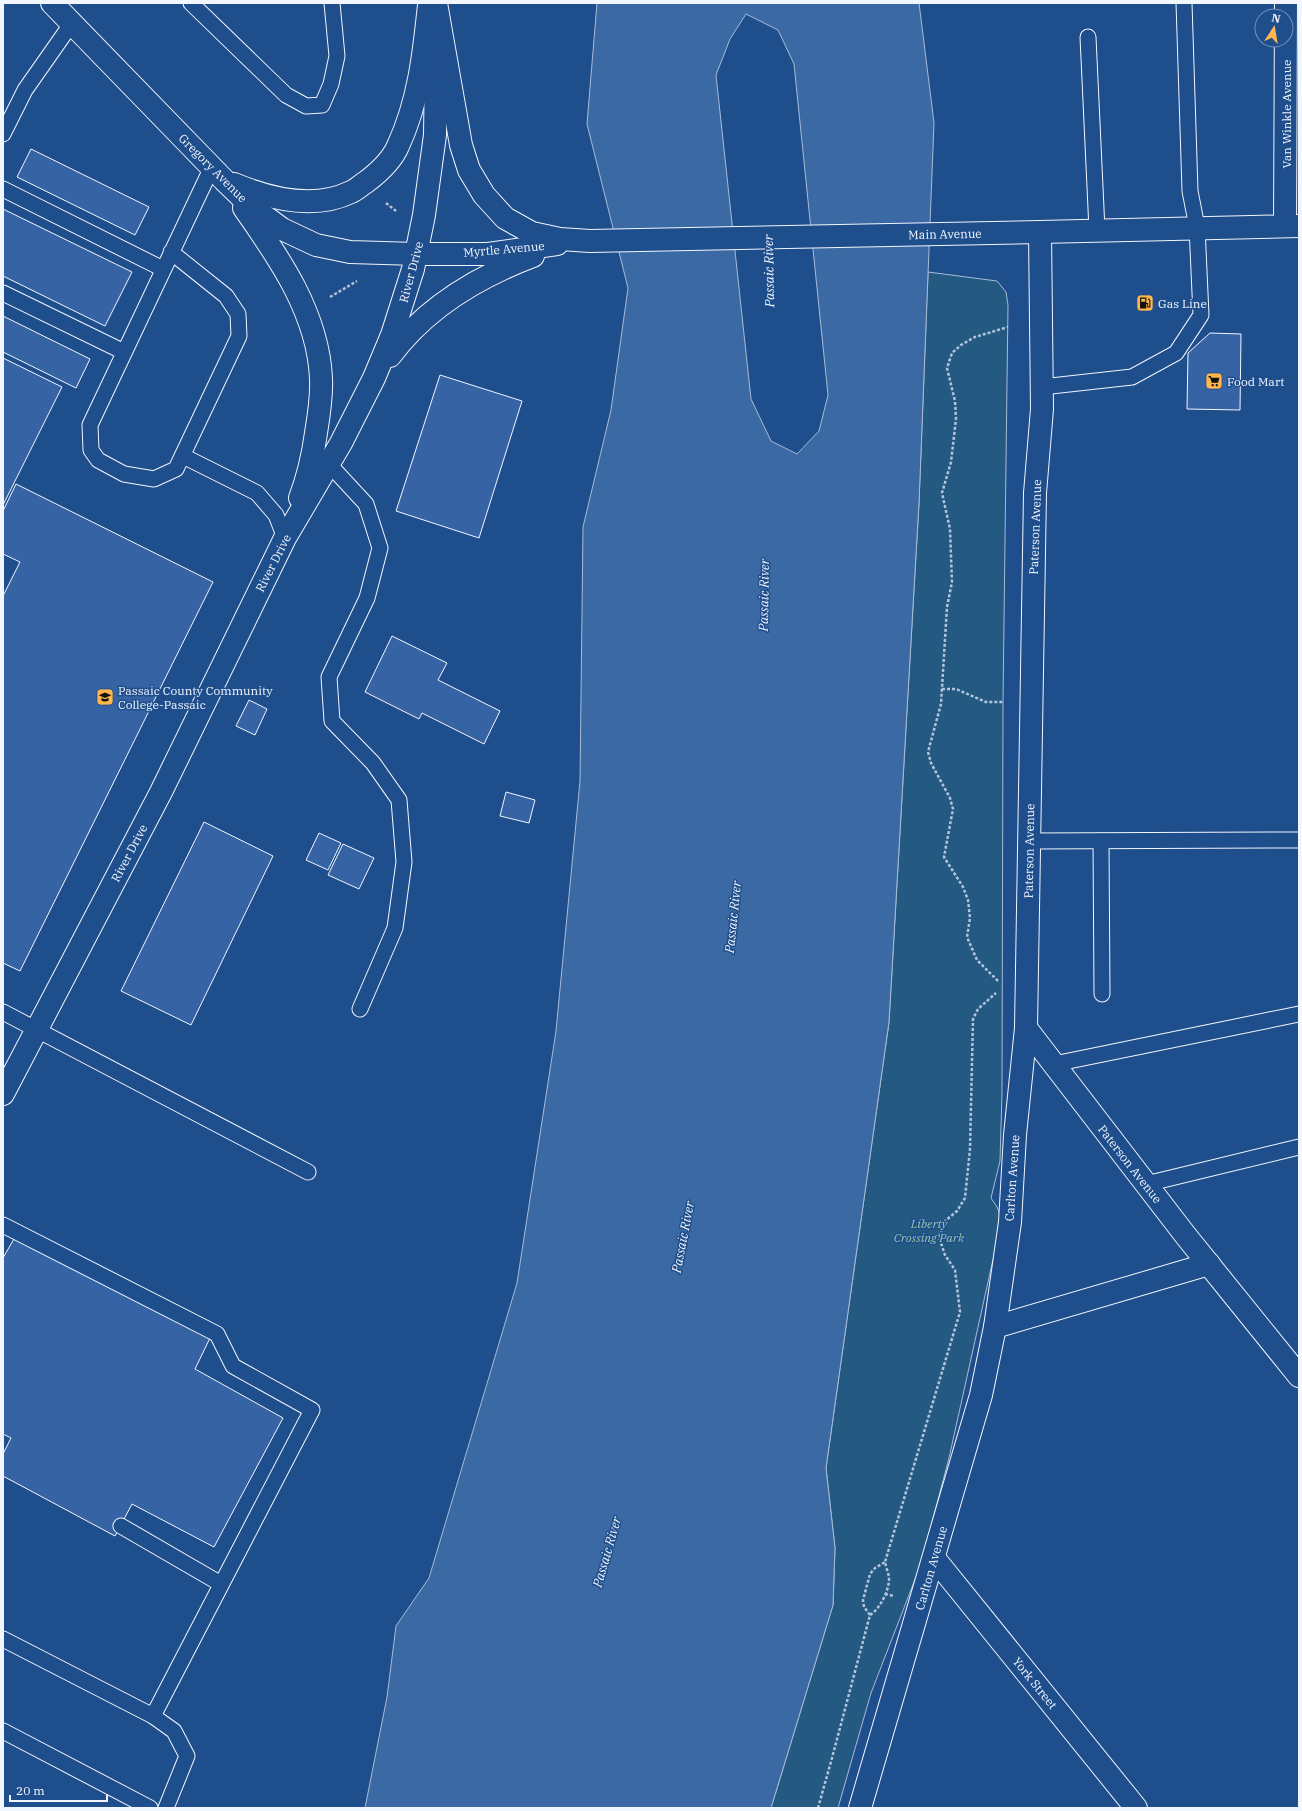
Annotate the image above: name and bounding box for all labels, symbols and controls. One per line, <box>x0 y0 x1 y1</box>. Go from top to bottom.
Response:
north arrow <box>1254 8 1294 48</box>
text: N <box>1270 10 1282 26</box>
street label: Van Winkle Avenue <box>1279 59 1294 169</box>
street label: Gregory Avenue <box>176 131 250 205</box>
street label: Main Avenue <box>908 226 982 242</box>
water label: Passaic River <box>760 234 778 308</box>
street label: Myrtle Avenue <box>463 238 545 260</box>
street label: River Drive <box>396 240 426 304</box>
fuel station icon: Gas Line <box>1135 293 1155 313</box>
place label: Gas Line <box>1158 296 1207 311</box>
supermarket icon: Food Mart <box>1204 371 1224 391</box>
place label: Food Mart <box>1227 374 1285 389</box>
street label: Paterson Avenue <box>1026 479 1044 575</box>
street label: River Drive <box>252 532 294 594</box>
water label: Passaic River <box>755 558 773 632</box>
place label: Passaic County Community College-Passaic <box>118 683 273 712</box>
school or university icon: Passaic County Community College-Passaic <box>95 687 115 707</box>
street label: Paterson Avenue <box>1021 803 1037 899</box>
street label: River Drive <box>108 822 150 884</box>
water label: Passaic River <box>721 880 745 955</box>
street label: Paterson Avenue <box>1095 1122 1165 1206</box>
street label: Carlton Avenue <box>1001 1134 1023 1222</box>
water label: Passaic River <box>668 1199 698 1275</box>
park label: Liberty Crossing Park <box>894 1216 965 1245</box>
water label: Passaic River <box>589 1514 625 1590</box>
street label: Carlton Avenue <box>912 1524 950 1612</box>
street label: York Street <box>1010 1654 1060 1712</box>
scale bar <box>10 1777 107 1803</box>
text: 20 m <box>16 1783 45 1798</box>

